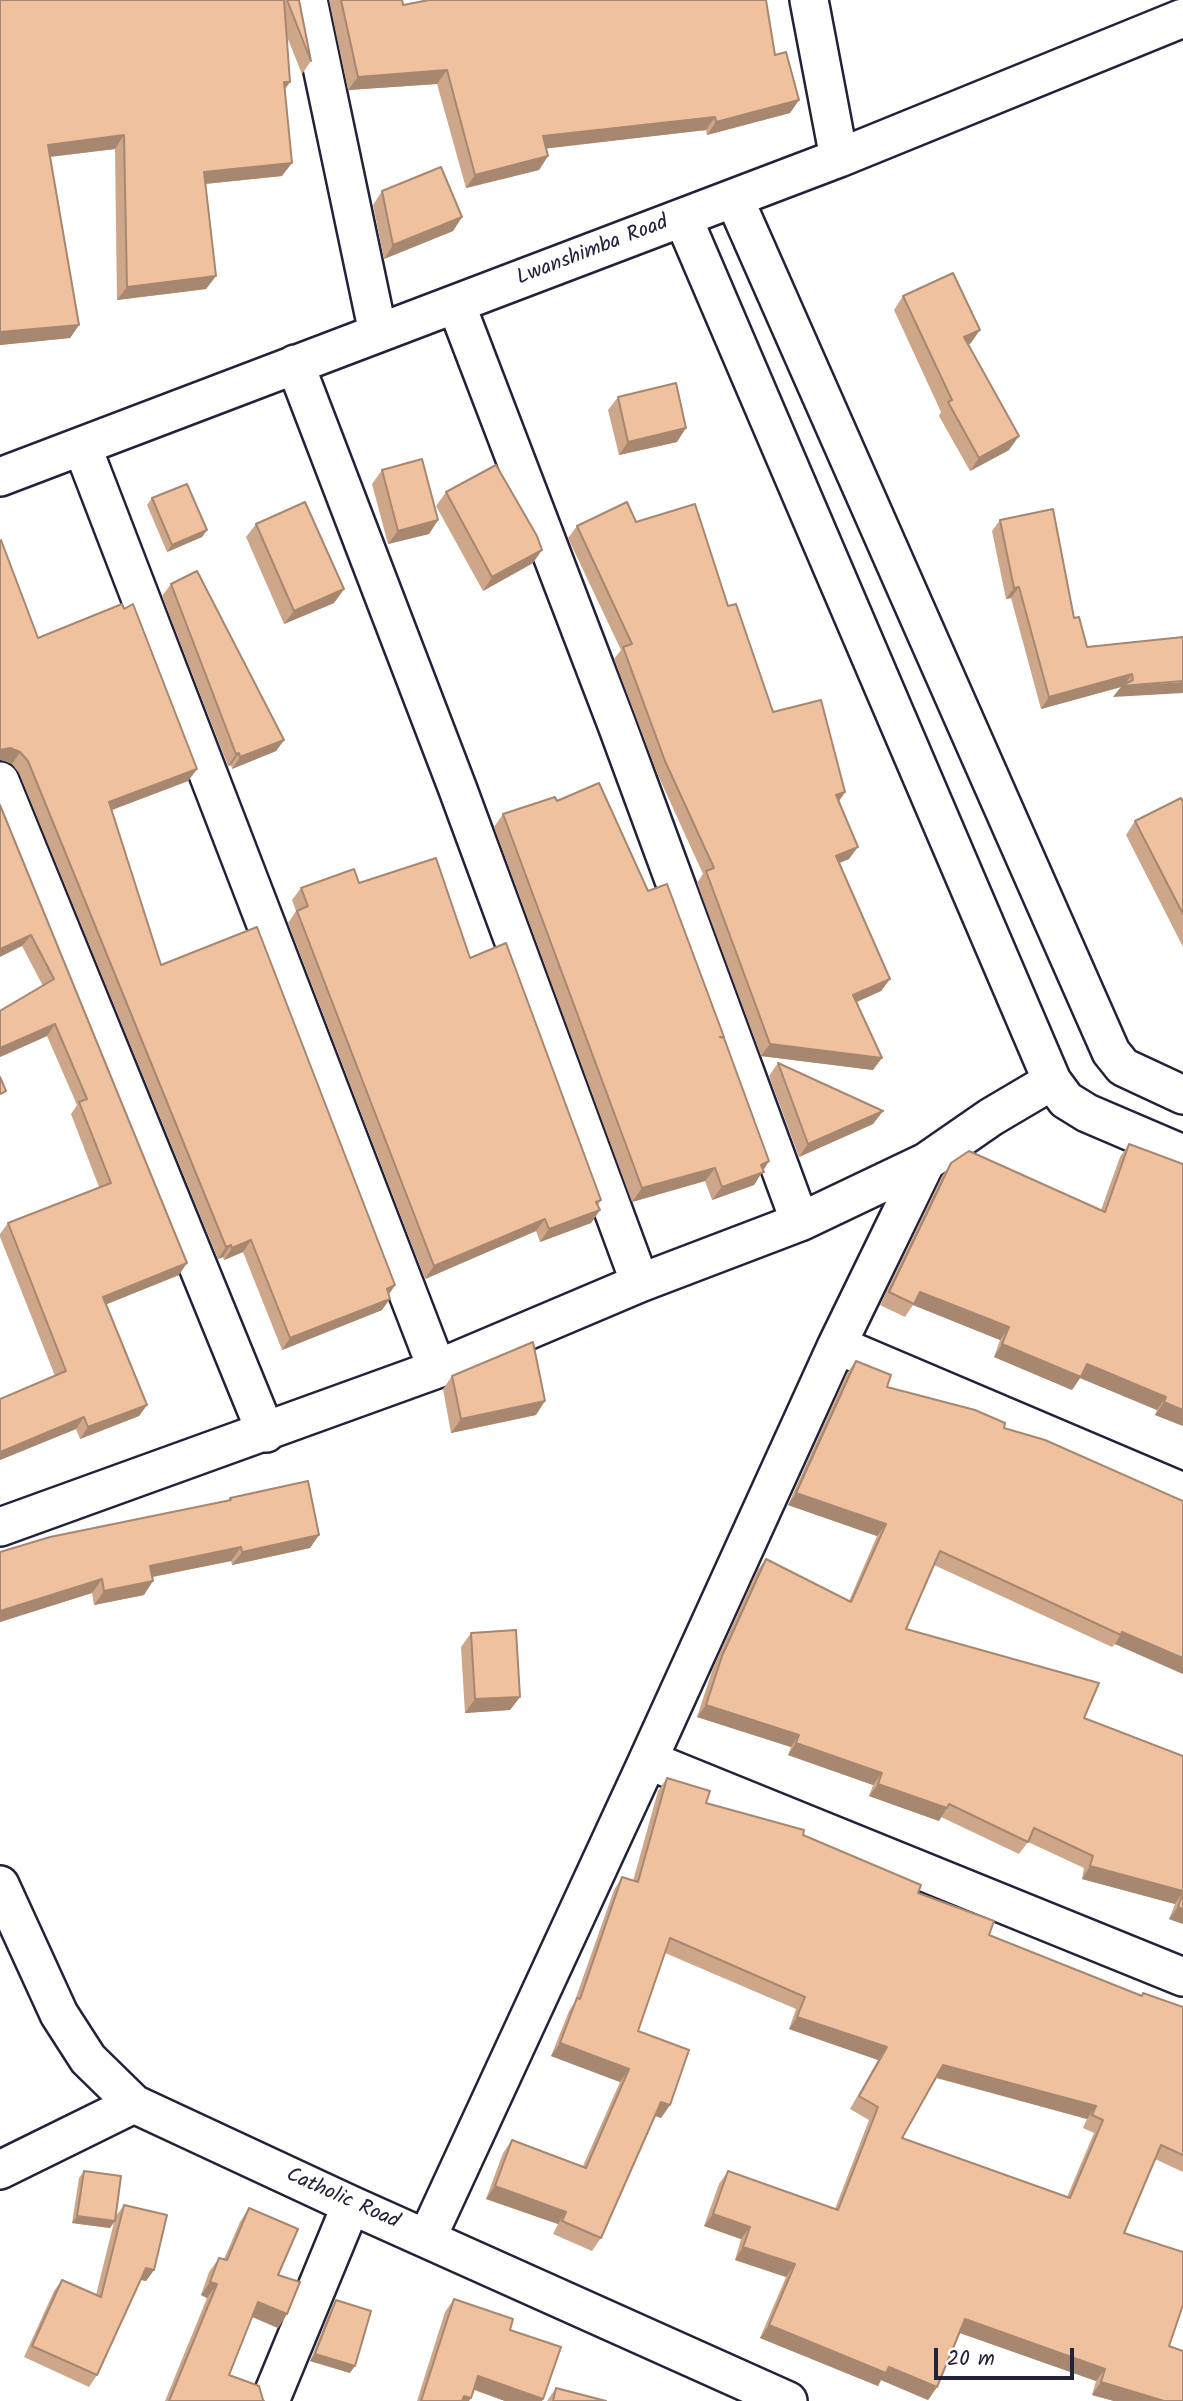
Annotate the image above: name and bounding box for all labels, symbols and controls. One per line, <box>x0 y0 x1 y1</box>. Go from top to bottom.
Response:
street label: Lwanshimba Road <box>514 212 672 292</box>
street label: Catholic Road <box>281 2164 403 2236</box>
scale bar <box>938 2334 1078 2378</box>
text: 20 m <box>947 2343 995 2376</box>

